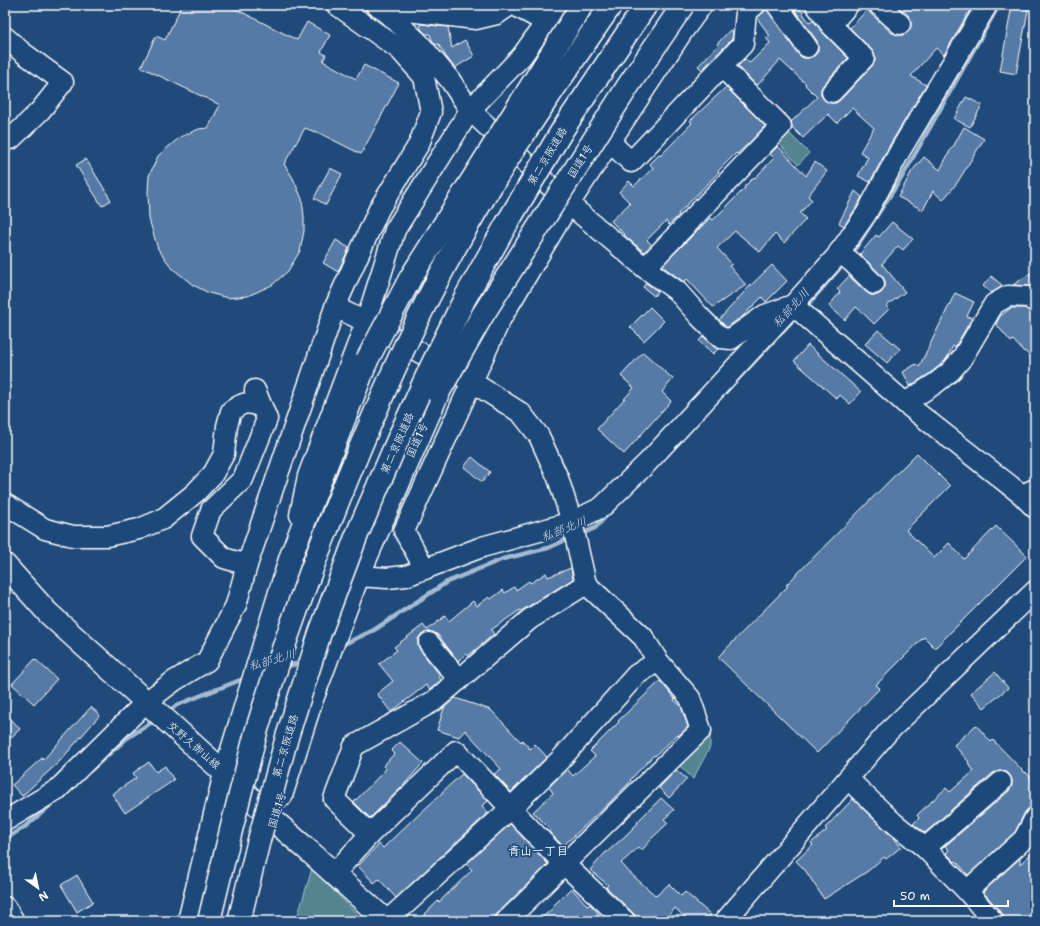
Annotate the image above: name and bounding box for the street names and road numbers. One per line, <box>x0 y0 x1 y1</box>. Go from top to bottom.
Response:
street label: 第二京阪道路 <box>524 124 571 188</box>
street label: 国道1号 <box>564 141 597 181</box>
street label: 第二京阪道路 <box>377 410 418 476</box>
street label: 国道1号 <box>403 420 432 460</box>
street label: 第二京阪道路 <box>269 712 302 780</box>
street label: 交野久御山線 <box>164 718 223 773</box>
street label: 国道1号 <box>265 790 290 830</box>

